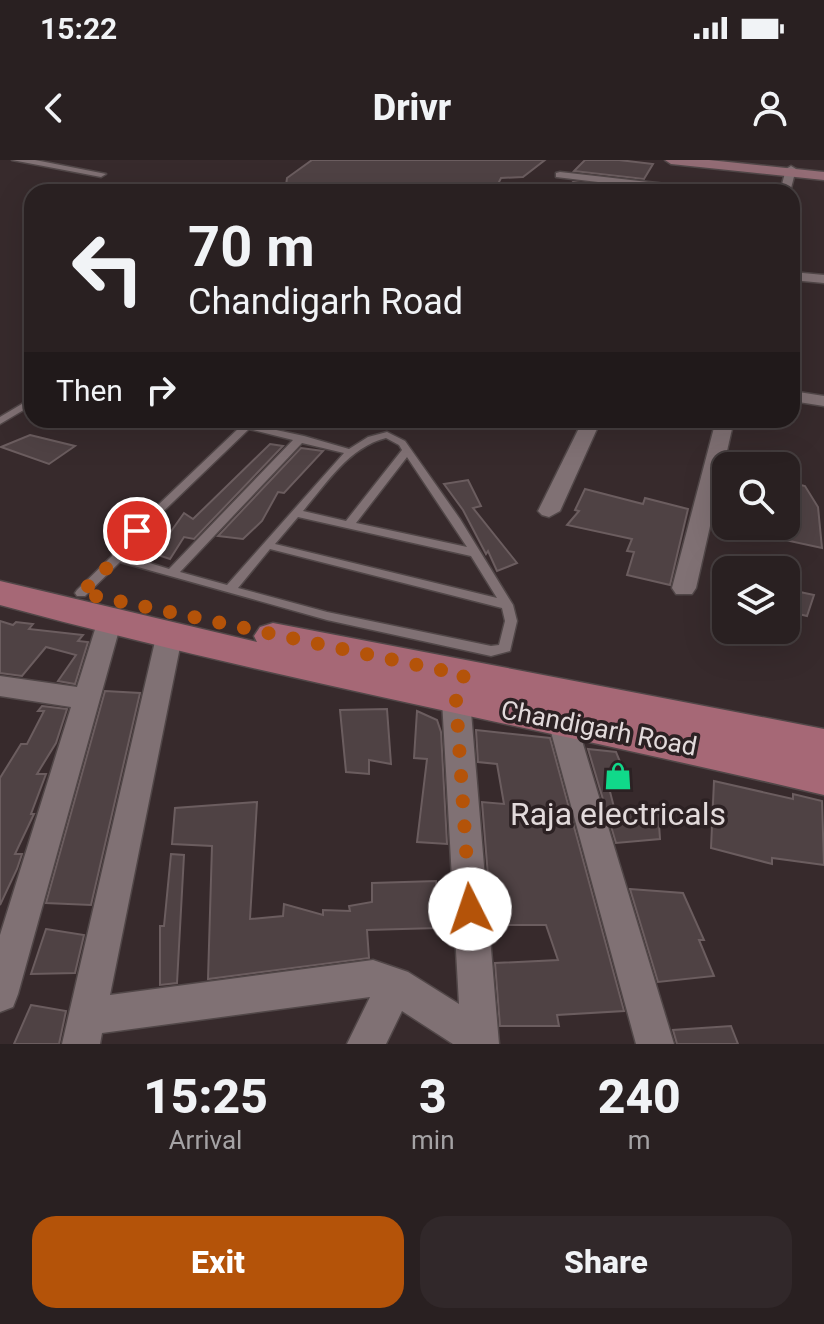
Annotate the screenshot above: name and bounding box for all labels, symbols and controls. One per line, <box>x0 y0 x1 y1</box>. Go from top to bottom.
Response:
text: 15:22 <box>40 11 117 46</box>
icon: back <box>32 86 76 130</box>
icon: person <box>748 86 792 130</box>
text: Drivr <box>373 87 451 129</box>
text: 70 m <box>188 214 315 280</box>
icon: left <box>56 216 160 320</box>
text: Chandigarh Road <box>188 281 463 323</box>
icon: right <box>139 368 183 412</box>
text: Then <box>56 373 123 408</box>
map controls <box>712 452 800 644</box>
button: search <box>712 452 800 540</box>
pin <box>103 497 171 565</box>
icon: arrive <box>115 509 159 553</box>
button: layers <box>712 556 800 644</box>
street label: Chandigarh Road <box>499 694 699 762</box>
shop icon: Raja electricals <box>603 761 633 791</box>
place label: Raja electricals <box>510 795 726 833</box>
position arrow <box>428 867 512 951</box>
text: 15:25 <box>143 1068 268 1125</box>
text: 3 <box>419 1068 447 1125</box>
text: 240 <box>598 1068 681 1125</box>
text: Arrival <box>169 1125 242 1155</box>
text: min <box>411 1125 455 1155</box>
text: m <box>628 1125 651 1155</box>
button: Exit <box>32 1216 404 1308</box>
button: Share <box>420 1216 792 1308</box>

